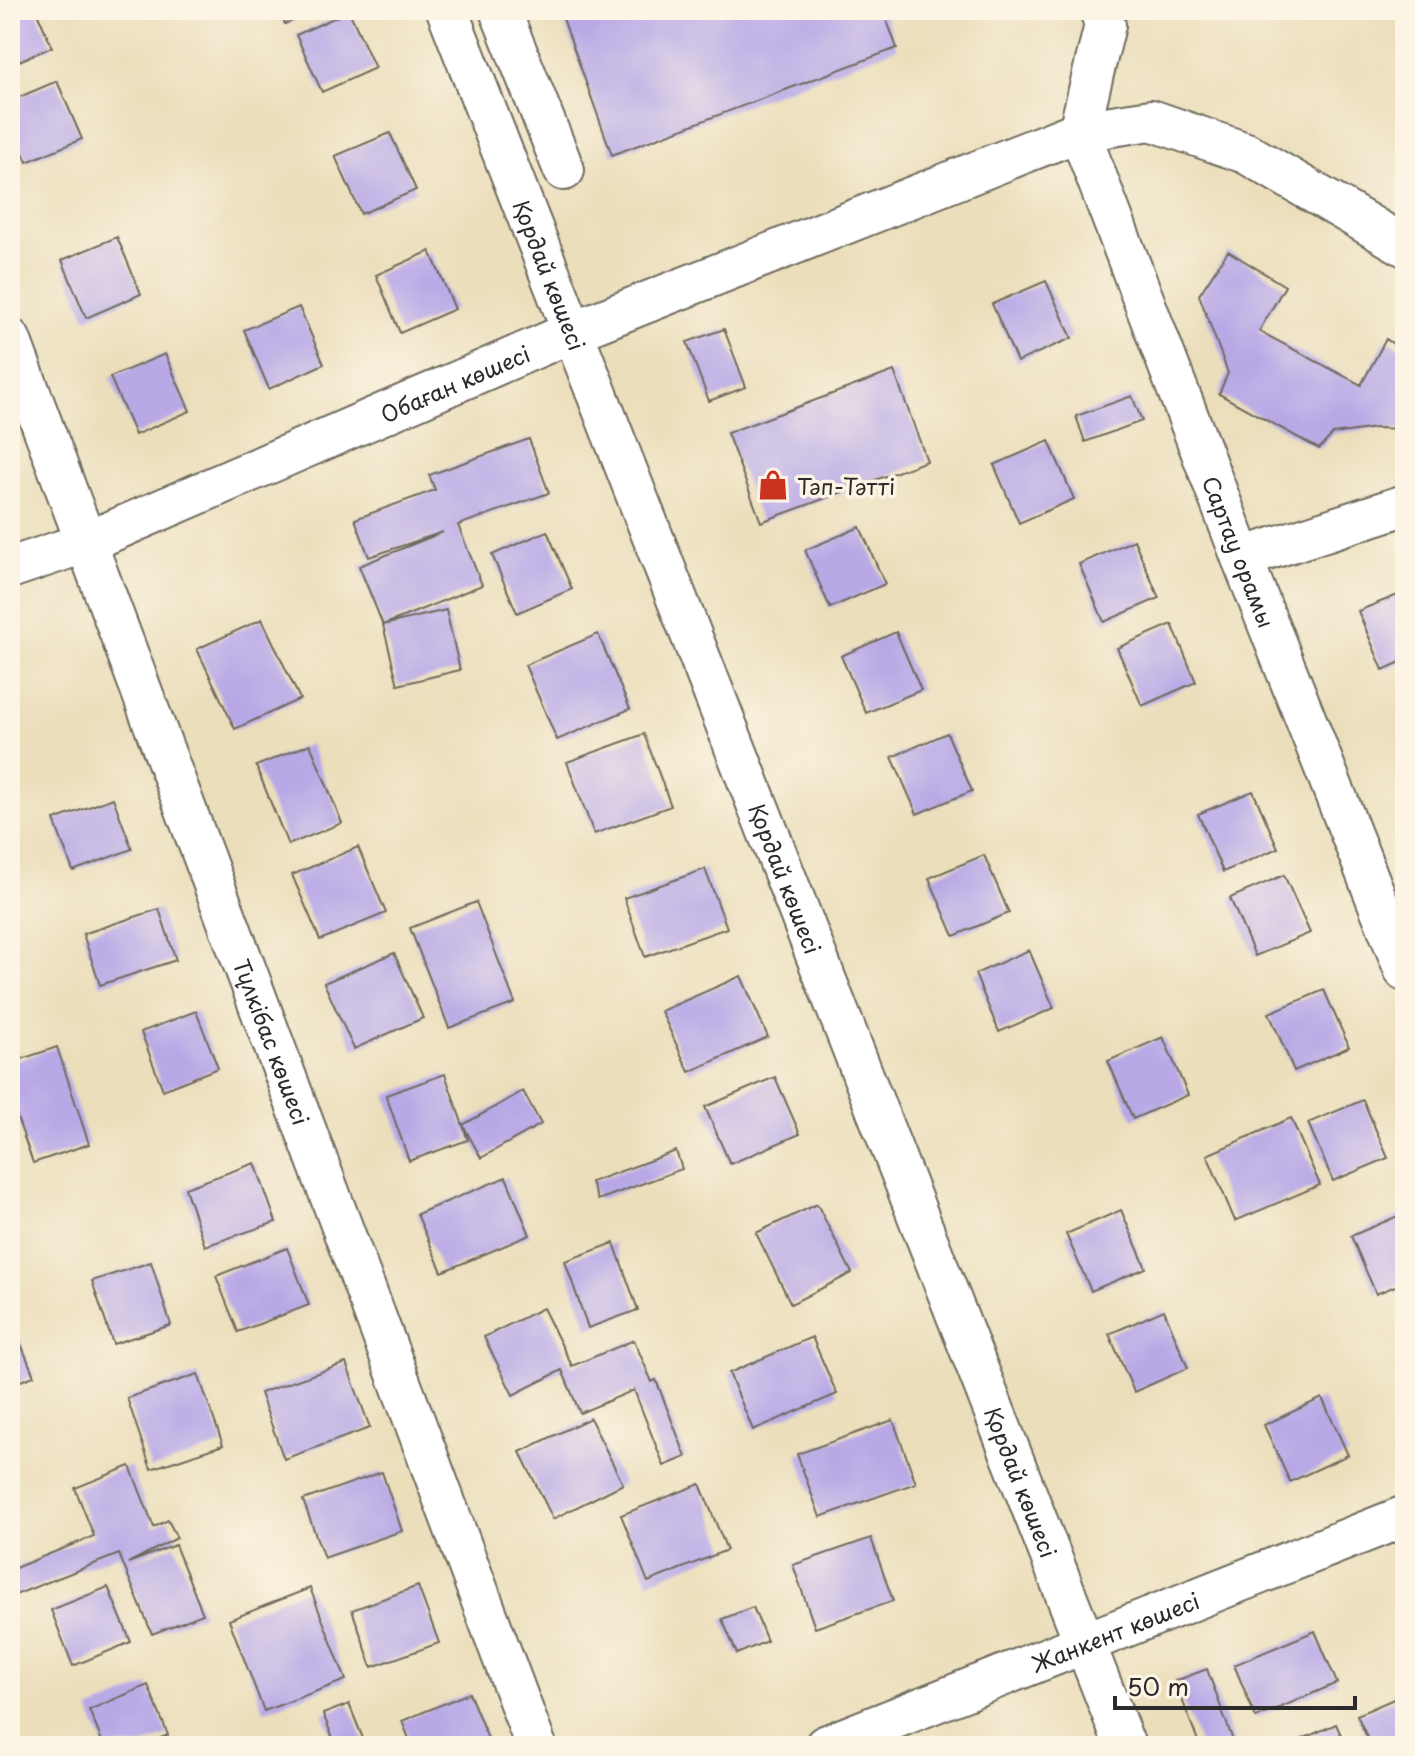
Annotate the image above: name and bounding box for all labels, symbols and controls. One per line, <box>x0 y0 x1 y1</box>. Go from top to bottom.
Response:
street label: Қордай көшесі <box>506 194 595 355</box>
street label: Обаған көшесі <box>375 336 535 430</box>
shop icon: Тәп-Тәтті <box>756 468 790 502</box>
place label: Тәп-Тәтті <box>797 469 895 502</box>
street label: Сартау орамы <box>1196 471 1284 632</box>
street label: Қордай көшесі <box>742 798 830 958</box>
street label: Түлкібас көшесі <box>226 954 319 1129</box>
street label: Қордай көшесі <box>977 1401 1066 1562</box>
street label: Жанкент көшесі <box>1025 1583 1204 1680</box>
scale bar <box>1115 1660 1355 1710</box>
text: 50 m <box>1127 1668 1189 1704</box>

